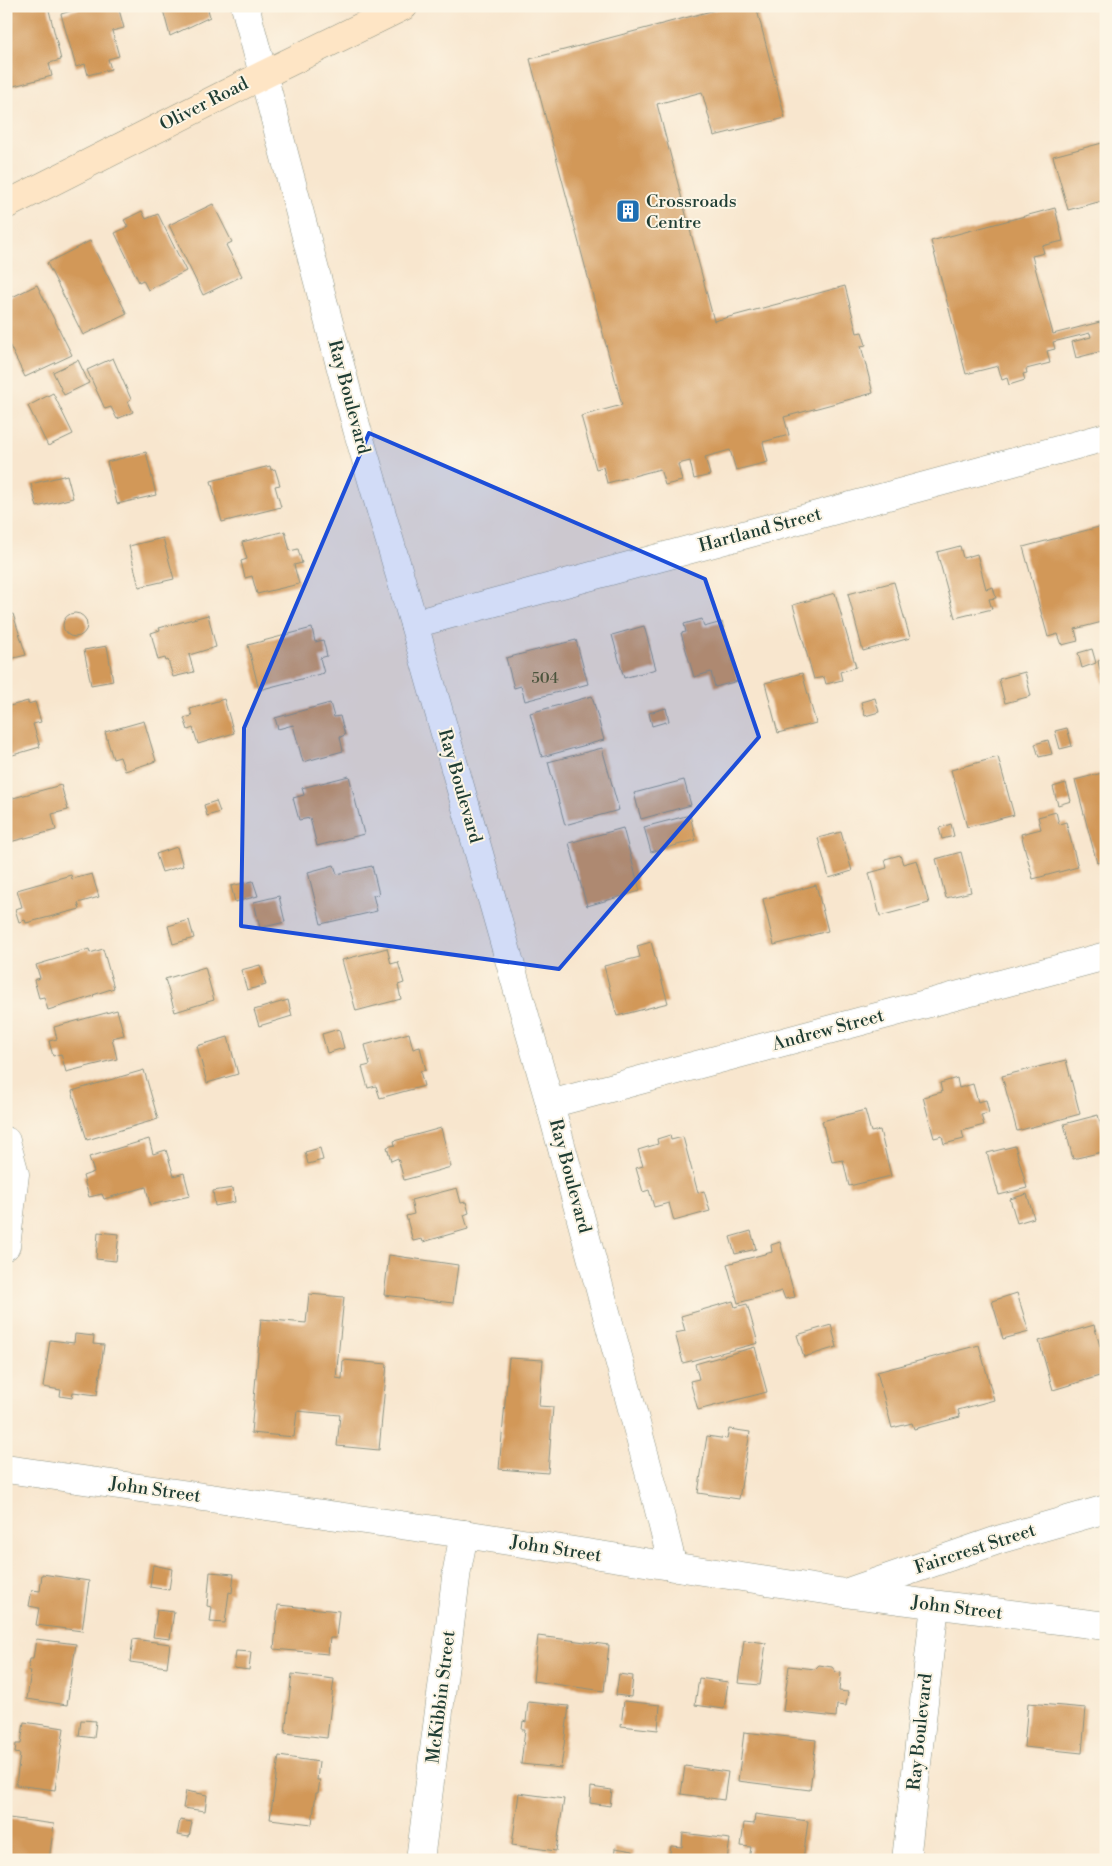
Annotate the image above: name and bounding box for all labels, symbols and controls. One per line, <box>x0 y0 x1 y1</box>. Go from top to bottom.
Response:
street label: Oliver Road <box>156 72 253 136</box>
place label: Crossroads Centre <box>646 190 737 234</box>
building icon: Crossroads Centre <box>615 198 641 224</box>
street label: Ray Boulevard <box>323 337 376 457</box>
street label: Hartland Street <box>696 502 825 557</box>
house number: 504 <box>531 669 559 688</box>
street label: Ray Boulevard <box>433 726 487 846</box>
street label: Andrew Street <box>769 1004 887 1056</box>
street label: Ray Boulevard <box>544 1116 597 1236</box>
street label: John Street <box>107 1472 203 1508</box>
street label: Faircrest Street <box>911 1518 1039 1579</box>
street label: John Street <box>508 1530 604 1568</box>
street label: John Street <box>909 1591 1005 1625</box>
street label: McKibbin Street <box>421 1629 461 1765</box>
street label: Ray Boulevard <box>902 1672 938 1792</box>

